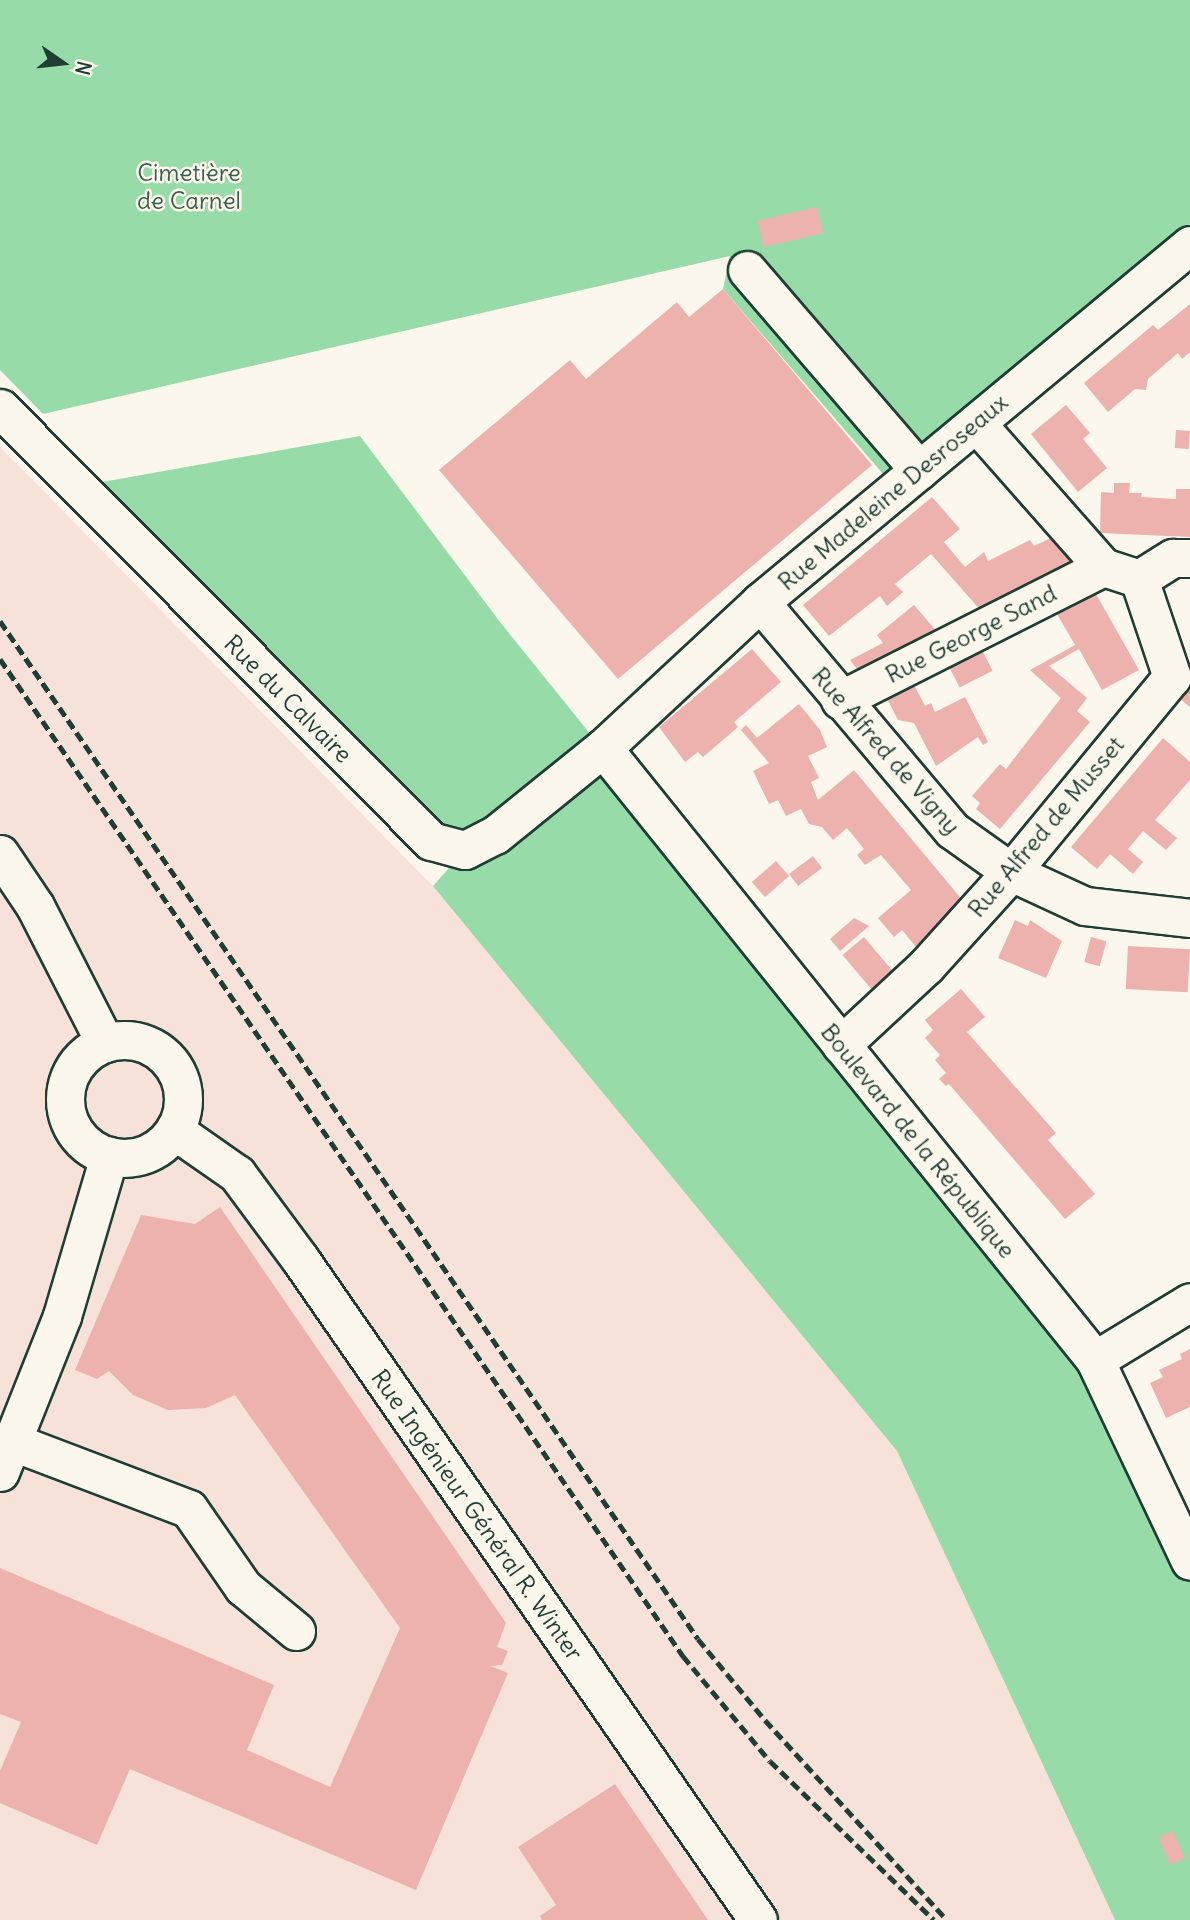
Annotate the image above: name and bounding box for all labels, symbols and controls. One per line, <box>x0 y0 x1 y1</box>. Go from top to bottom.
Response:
north arrow <box>28 28 98 98</box>
text: N <box>70 59 97 77</box>
park label: Cimetière de Carnel <box>137 159 241 215</box>
street label: Rue Madeleine Desroseaux <box>772 387 1014 597</box>
street label: Rue George Sand <box>881 578 1061 690</box>
street label: Rue du Calvaire <box>218 629 358 769</box>
street label: Rue Alfred de Vigny <box>806 662 966 840</box>
street label: Rue Alfred de Musset <box>962 731 1130 923</box>
street label: Boulevard de la République <box>815 1018 1021 1264</box>
street label: Rue Ingénieur Général R. Winter <box>365 1364 589 1666</box>

